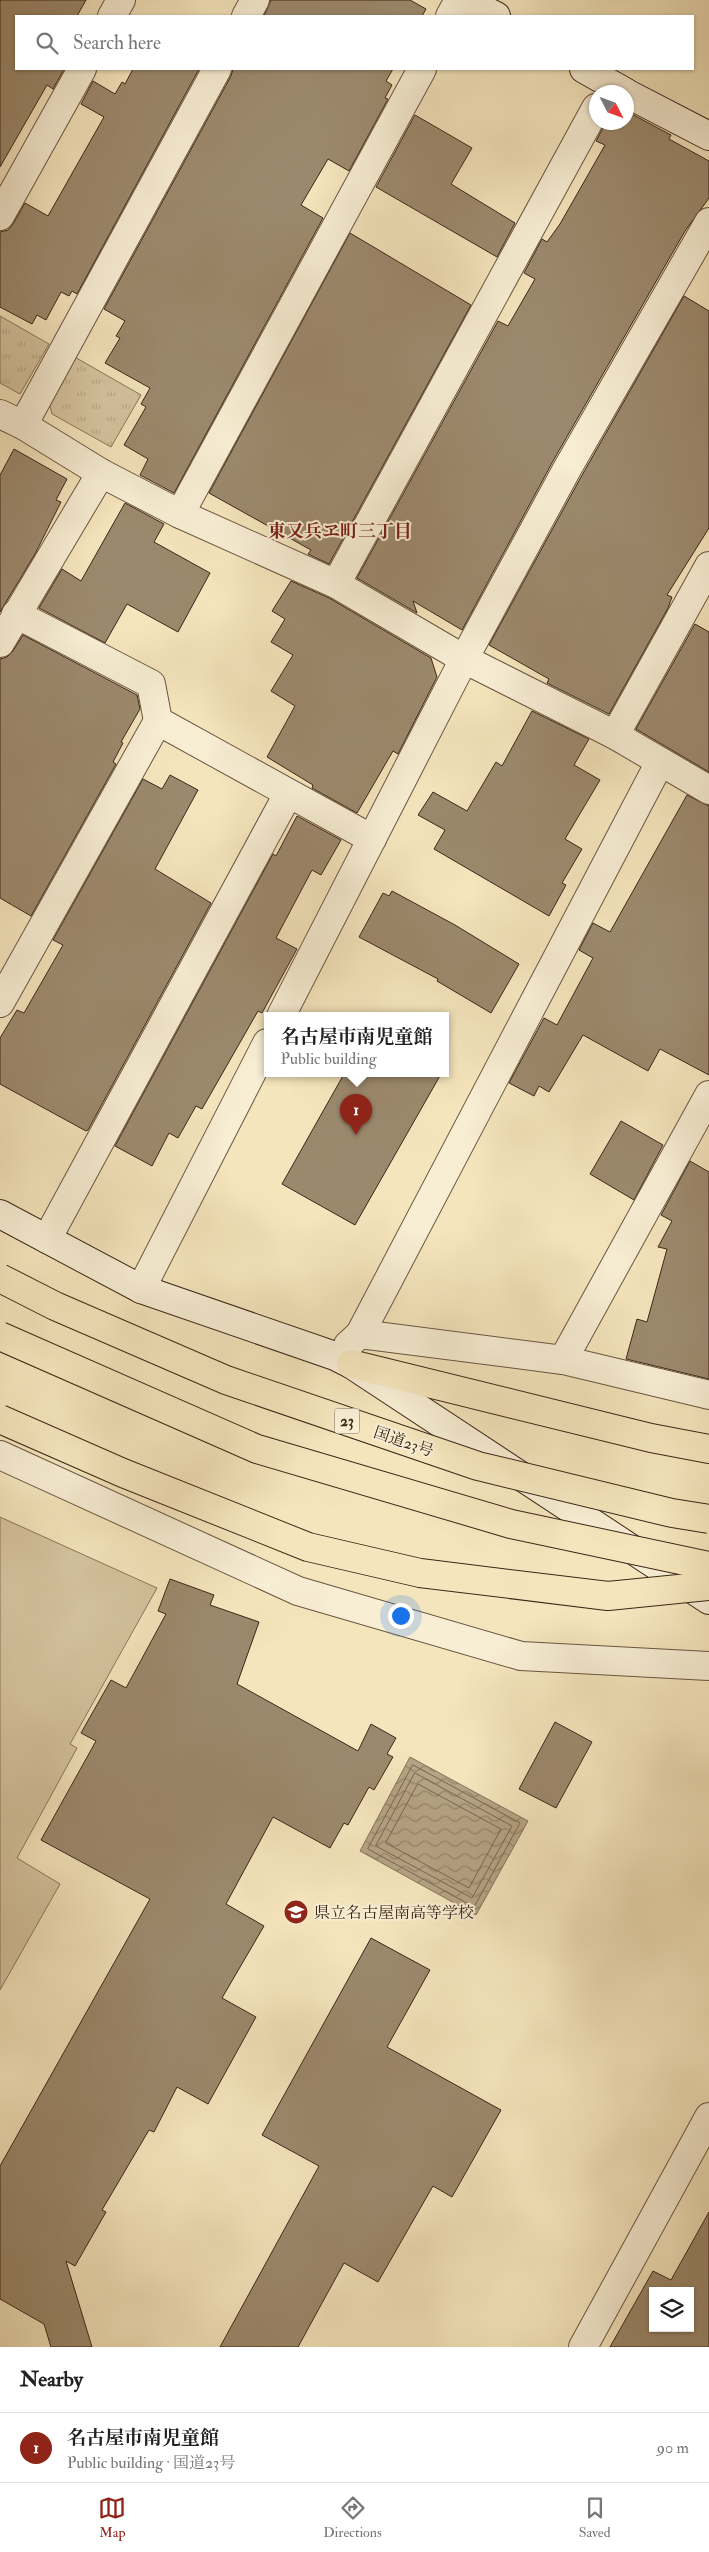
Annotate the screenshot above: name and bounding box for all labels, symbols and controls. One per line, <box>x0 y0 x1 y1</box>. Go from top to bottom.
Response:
search box <box>15 15 694 70</box>
icon: search <box>33 29 61 57</box>
text: Search here <box>73 31 161 55</box>
north arrow <box>589 85 634 130</box>
district label: 東又兵ヱ町三丁目 <box>268 520 412 543</box>
popup <box>264 1012 449 1077</box>
text: 名古屋市南児童館 <box>280 1025 433 1049</box>
text: Public building <box>280 1049 377 1069</box>
pin: 1 <box>340 1094 372 1135</box>
road number: 23 <box>334 1408 360 1434</box>
street label: 国道23号 <box>371 1422 436 1462</box>
your location <box>388 1603 414 1629</box>
school or university icon: 県立名古屋南高等学校 <box>283 1899 309 1925</box>
place label: 県立名古屋南高等学校 <box>314 1903 474 1923</box>
map controls <box>649 2287 694 2332</box>
button: layers <box>649 2287 694 2332</box>
text: Nearby <box>20 2366 83 2393</box>
text: 名古屋市南児童館 <box>67 2426 219 2450</box>
text: 1 <box>33 2438 39 2458</box>
text: 90 m <box>657 2438 689 2458</box>
text: Public building · 国道23号 <box>67 2453 235 2473</box>
tab: Map <box>98 2494 126 2541</box>
tab: Directions <box>323 2494 382 2541</box>
tab: Saved <box>579 2494 611 2541</box>

